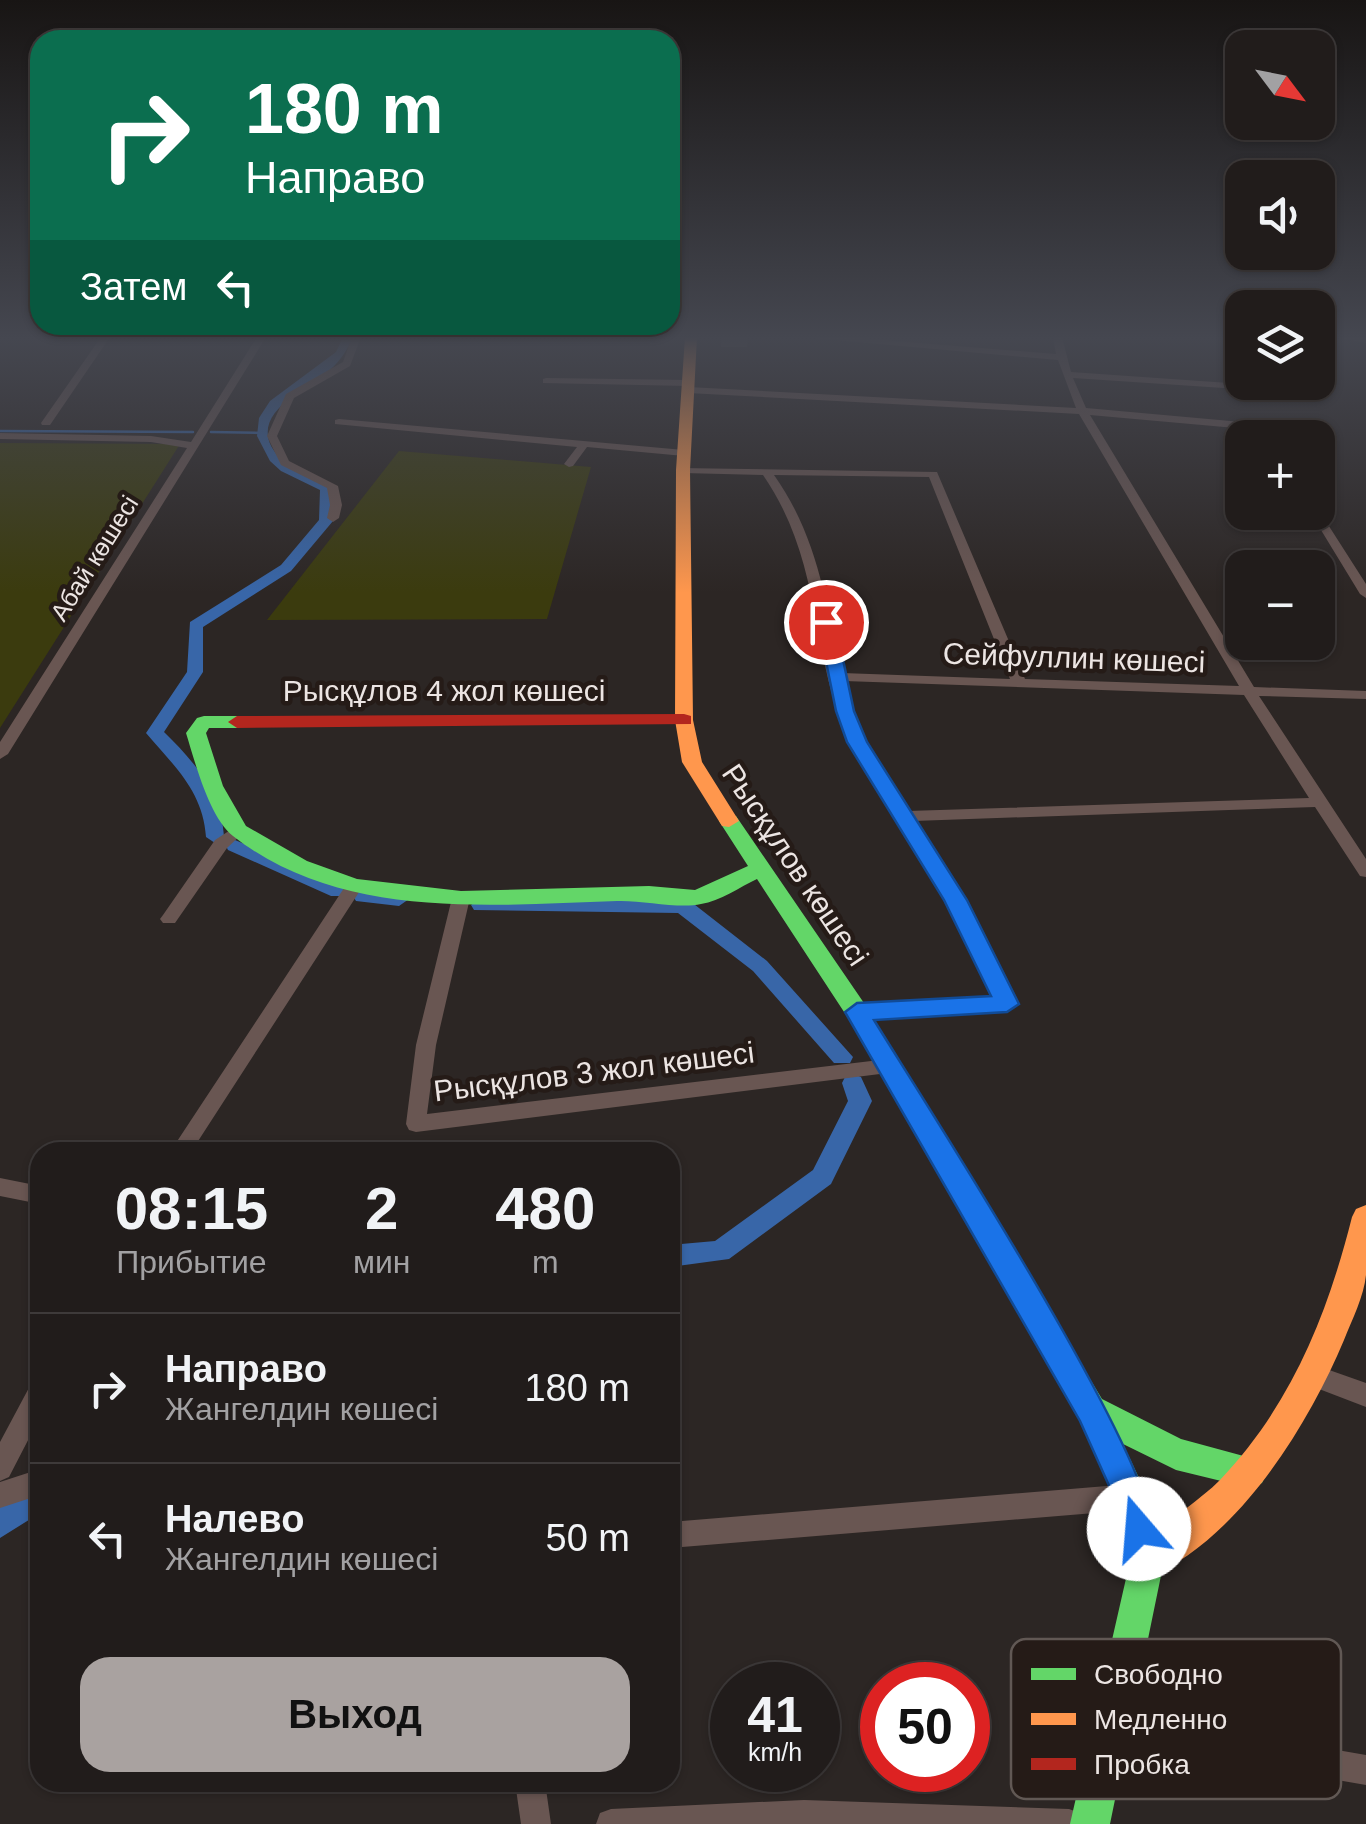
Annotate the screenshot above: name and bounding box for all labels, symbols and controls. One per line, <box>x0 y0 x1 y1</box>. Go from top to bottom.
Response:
north arrow <box>1225 30 1335 140</box>
map controls <box>1225 30 1335 660</box>
icon: right <box>80 70 210 200</box>
text: 180 m <box>245 70 443 148</box>
text: Направо <box>245 152 425 203</box>
button: sound <box>1225 160 1335 270</box>
icon: left <box>208 260 263 315</box>
text: Затем <box>80 266 188 308</box>
button: layers <box>1225 290 1335 400</box>
button: + <box>1225 420 1335 530</box>
street label: Абай көшесі <box>44 490 144 626</box>
button: − <box>1225 550 1335 660</box>
pin <box>784 580 869 665</box>
icon: arrive <box>799 595 854 650</box>
street label: Сейфуллин көшесі <box>942 636 1206 679</box>
street label: Рысқұлов 4 жол көшесі <box>283 674 605 707</box>
street label: Рысқұлов көшесі <box>716 758 875 972</box>
street label: Рысқұлов 3 жол көшесі <box>432 1035 756 1108</box>
text: 08:15 <box>115 1175 268 1242</box>
text: 2 <box>365 1175 398 1242</box>
text: 480 <box>495 1175 595 1242</box>
text: Прибытие <box>116 1244 267 1280</box>
text: мин <box>353 1244 410 1280</box>
text: m <box>532 1244 559 1280</box>
text: Направо <box>165 1348 327 1390</box>
icon: right <box>80 1361 135 1416</box>
text: 180 m <box>524 1367 630 1409</box>
text: Жангелдин көшесі <box>165 1391 438 1427</box>
position arrow <box>1087 1477 1191 1581</box>
text: Налево <box>165 1498 304 1540</box>
icon: left <box>80 1511 135 1566</box>
text: 50 m <box>546 1517 630 1559</box>
text: Жангелдин көшесі <box>165 1541 438 1577</box>
legend <box>1011 1639 1341 1799</box>
button: Выход <box>80 1657 630 1772</box>
text: Свободно <box>1094 1659 1223 1690</box>
speed limit sign: 50 <box>860 1662 990 1792</box>
text: 41 <box>747 1687 803 1743</box>
text: Медленно <box>1094 1704 1227 1735</box>
text: km/h <box>748 1738 802 1766</box>
text: Пробка <box>1094 1749 1190 1780</box>

